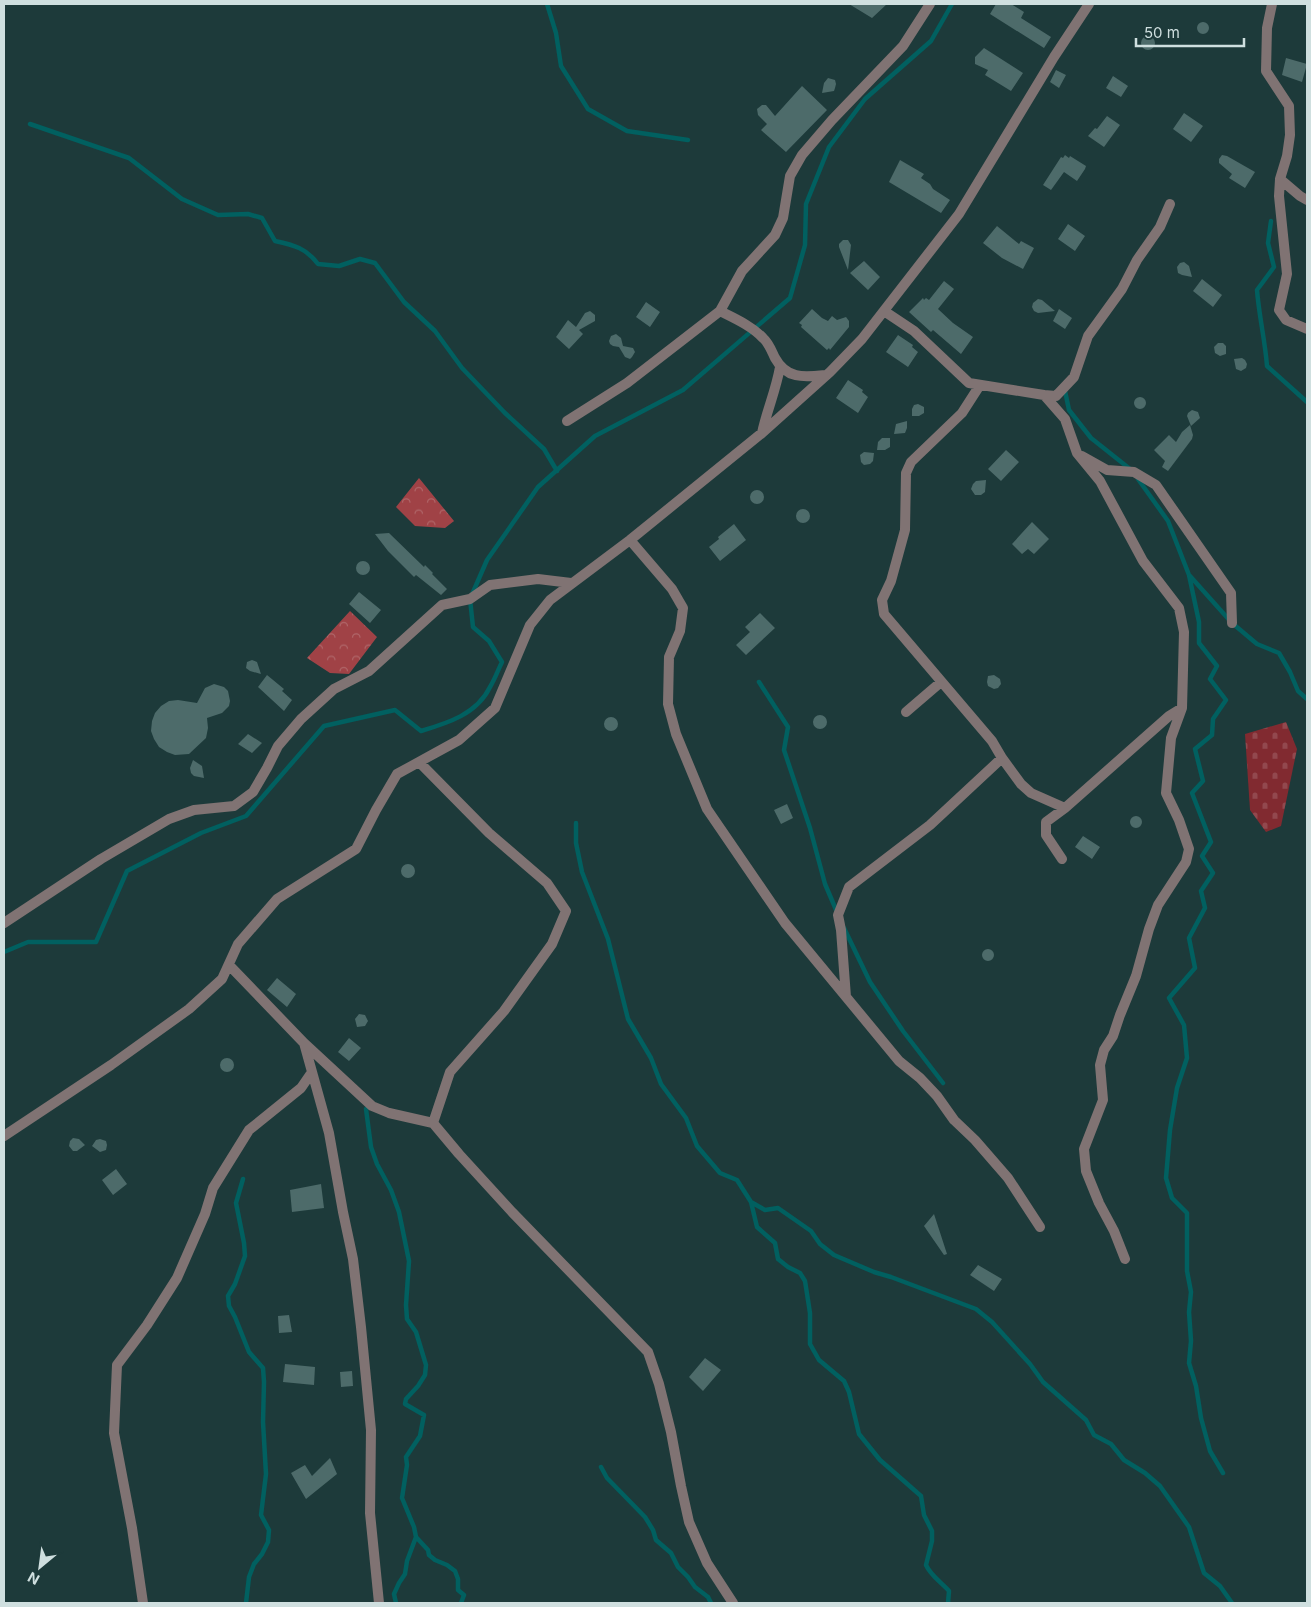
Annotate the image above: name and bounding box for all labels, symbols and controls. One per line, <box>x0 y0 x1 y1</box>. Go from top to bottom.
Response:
scale bar <box>1136 15 1244 47</box>
text: 50 m <box>1144 23 1180 42</box>
north arrow <box>15 1542 65 1592</box>
text: N <box>25 1569 42 1589</box>

